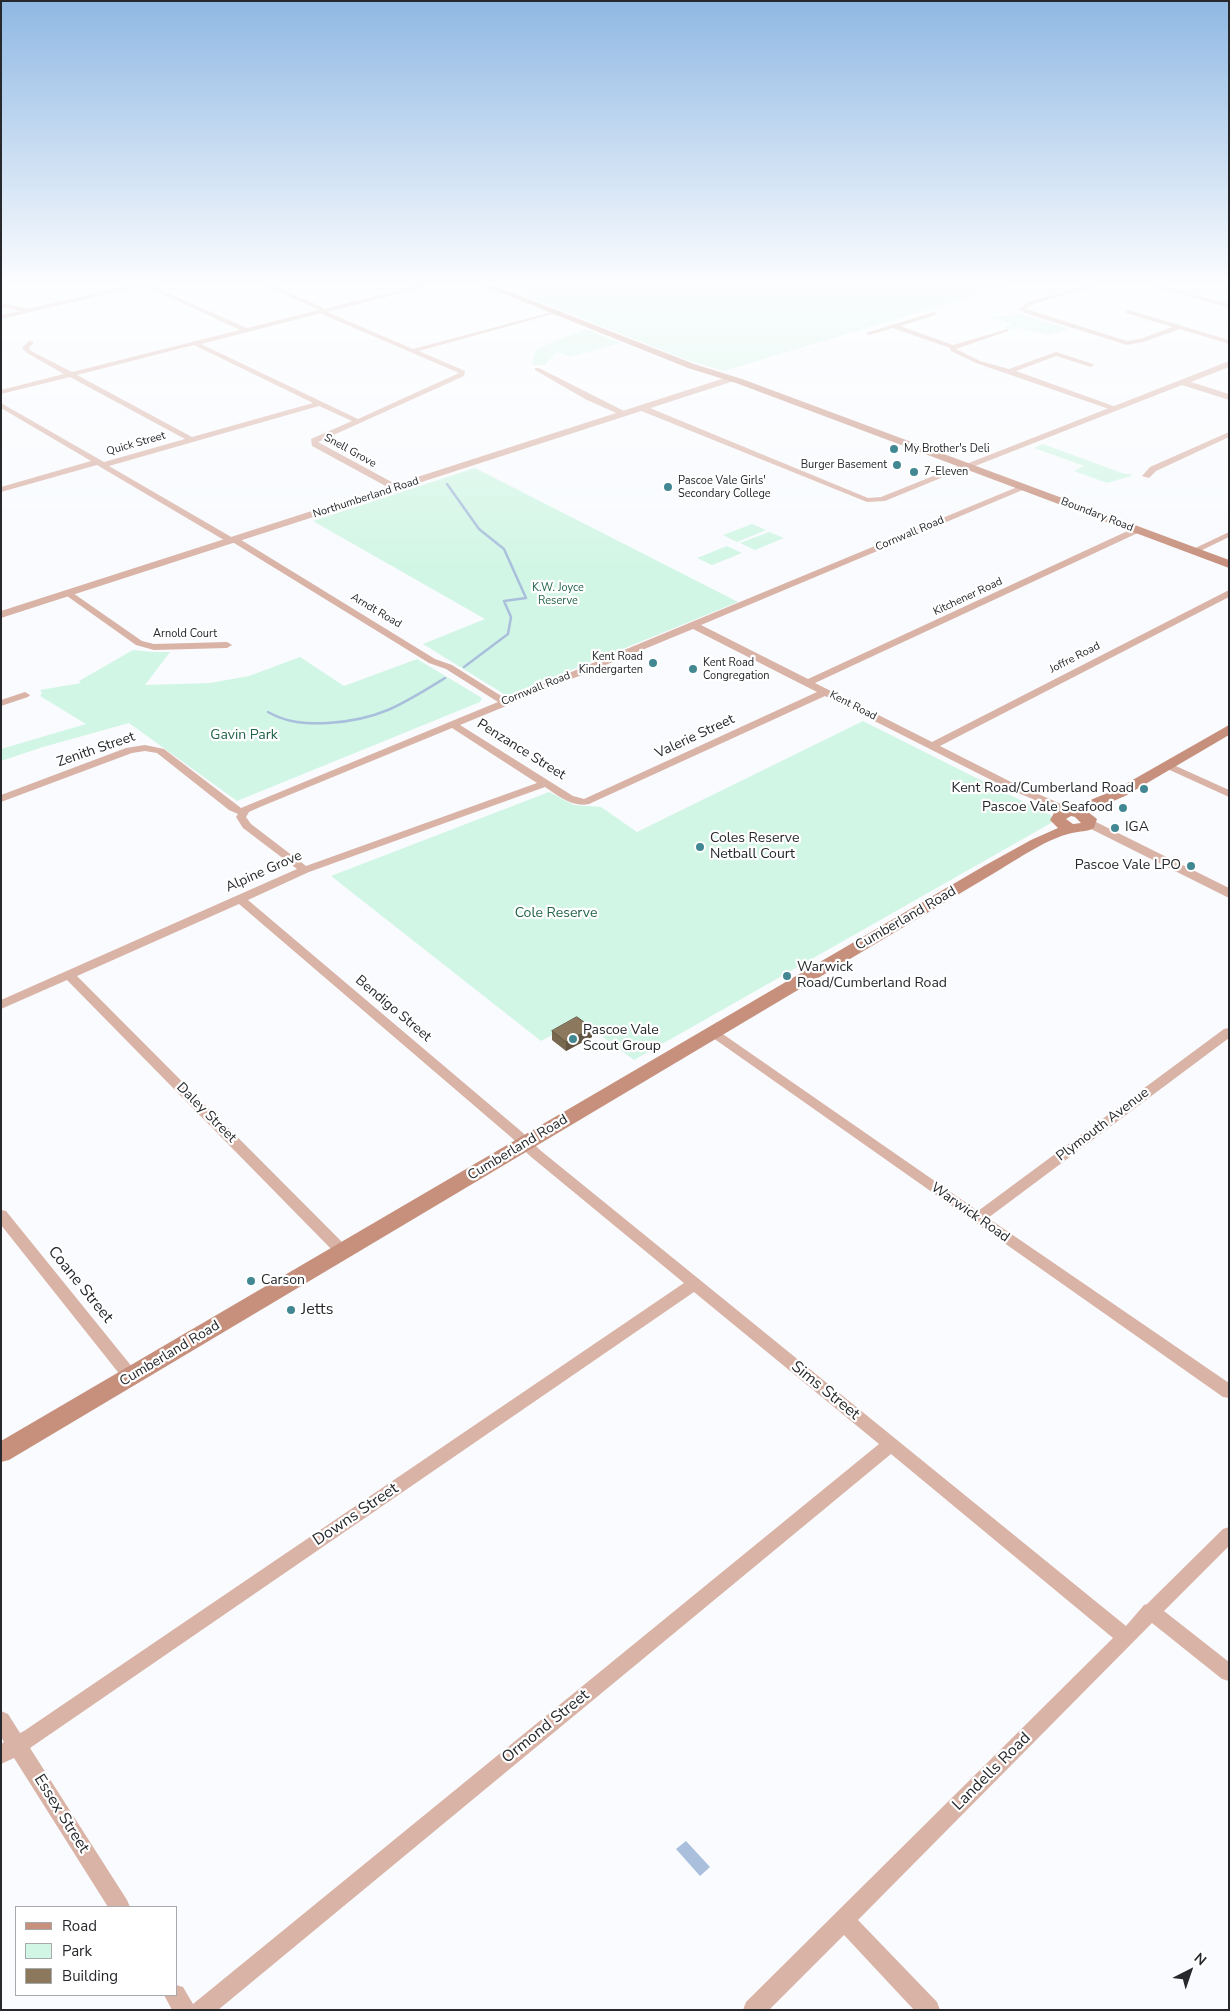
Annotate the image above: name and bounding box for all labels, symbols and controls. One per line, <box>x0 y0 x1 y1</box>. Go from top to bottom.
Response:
street label: Quick Street <box>105 429 167 459</box>
street label: Snell Grove <box>322 431 378 471</box>
place label: My Brother's Deli <box>904 442 990 456</box>
marker: My Brother's Deli <box>888 443 900 455</box>
place label: Burger Basement <box>801 458 887 472</box>
marker: Burger Basement <box>891 459 903 471</box>
place label: 7-Eleven <box>924 465 968 479</box>
marker: 7-Eleven <box>908 466 920 478</box>
place label: Pascoe Vale Girls' Secondary College <box>678 474 771 500</box>
street label: Northumberland Road <box>311 475 421 521</box>
marker: Pascoe Vale Girls' Secondary College <box>662 481 674 493</box>
street label: Boundary Road <box>1059 495 1135 535</box>
street label: Cornwall Road <box>874 514 946 554</box>
street label: Kitchener Road <box>931 575 1005 619</box>
park label: K.W. Joyce Reserve <box>532 581 584 607</box>
street label: Arndt Road <box>348 591 404 631</box>
street label: Arnold Court <box>153 627 217 641</box>
street label: Joffre Road <box>1048 640 1102 676</box>
place label: Kent Road Kindergarten <box>579 650 643 676</box>
place label: Kent Road Congregation <box>703 656 770 682</box>
marker: Kent Road Kindergarten <box>647 657 659 669</box>
marker: Kent Road Congregation <box>687 663 699 675</box>
street label: Cornwall Road <box>500 669 572 709</box>
street label: Kent Road <box>827 689 879 723</box>
street label: Valerie Street <box>653 711 737 763</box>
street label: Penzance Street <box>474 716 568 784</box>
park label: Gavin Park <box>210 728 278 744</box>
street label: Zenith Street <box>55 729 137 771</box>
place label: Kent Road/Cumberland Road <box>952 781 1134 797</box>
marker: Kent Road/Cumberland Road <box>1138 783 1150 795</box>
place label: Pascoe Vale Seafood <box>982 800 1113 816</box>
marker: Pascoe Vale Seafood <box>1117 802 1129 814</box>
place label: IGA <box>1125 820 1149 836</box>
marker: IGA <box>1109 822 1121 834</box>
place label: Coles Reserve Netball Court <box>710 831 799 864</box>
marker: Coles Reserve Netball Court <box>694 841 706 853</box>
street label: Alpine Grove <box>223 848 305 896</box>
place label: Pascoe Vale LPO <box>1075 858 1181 874</box>
marker: Pascoe Vale LPO <box>1185 860 1197 872</box>
street label: Cumberland Road <box>853 883 959 955</box>
park label: Cole Reserve <box>515 906 597 922</box>
place label: Warwick Road/Cumberland Road <box>797 960 947 992</box>
marker: Warwick Road/Cumberland Road <box>781 970 793 982</box>
street label: Bendigo Street <box>352 972 434 1046</box>
place label: Pascoe Vale Scout Group <box>583 1023 661 1056</box>
marker: Pascoe Vale Scout Group <box>567 1033 579 1045</box>
street label: Daley Street <box>172 1079 240 1147</box>
street label: Plymouth Avenue <box>1053 1085 1153 1165</box>
street label: Cumberland Road <box>465 1112 571 1184</box>
street label: Warwick Road <box>927 1180 1013 1246</box>
street label: Coane Street <box>43 1243 117 1327</box>
place label: Carson <box>261 1273 305 1289</box>
marker: Carson <box>245 1275 257 1287</box>
place label: Jetts <box>301 1300 333 1320</box>
marker: Jetts <box>285 1304 297 1316</box>
street label: Cumberland Road <box>117 1318 223 1390</box>
street label: Sims Street <box>787 1358 863 1424</box>
street label: Downs Street <box>310 1479 402 1551</box>
street label: Ormond Street <box>498 1686 594 1768</box>
street label: Landells Road <box>949 1729 1035 1815</box>
street label: Essex Street <box>29 1771 93 1857</box>
legend <box>15 1906 178 1996</box>
text: Road <box>62 1916 97 1936</box>
text: Park <box>62 1941 92 1961</box>
north arrow <box>1165 1946 1215 1996</box>
text: N <box>1190 1949 1210 1970</box>
text: Building <box>62 1966 118 1986</box>

